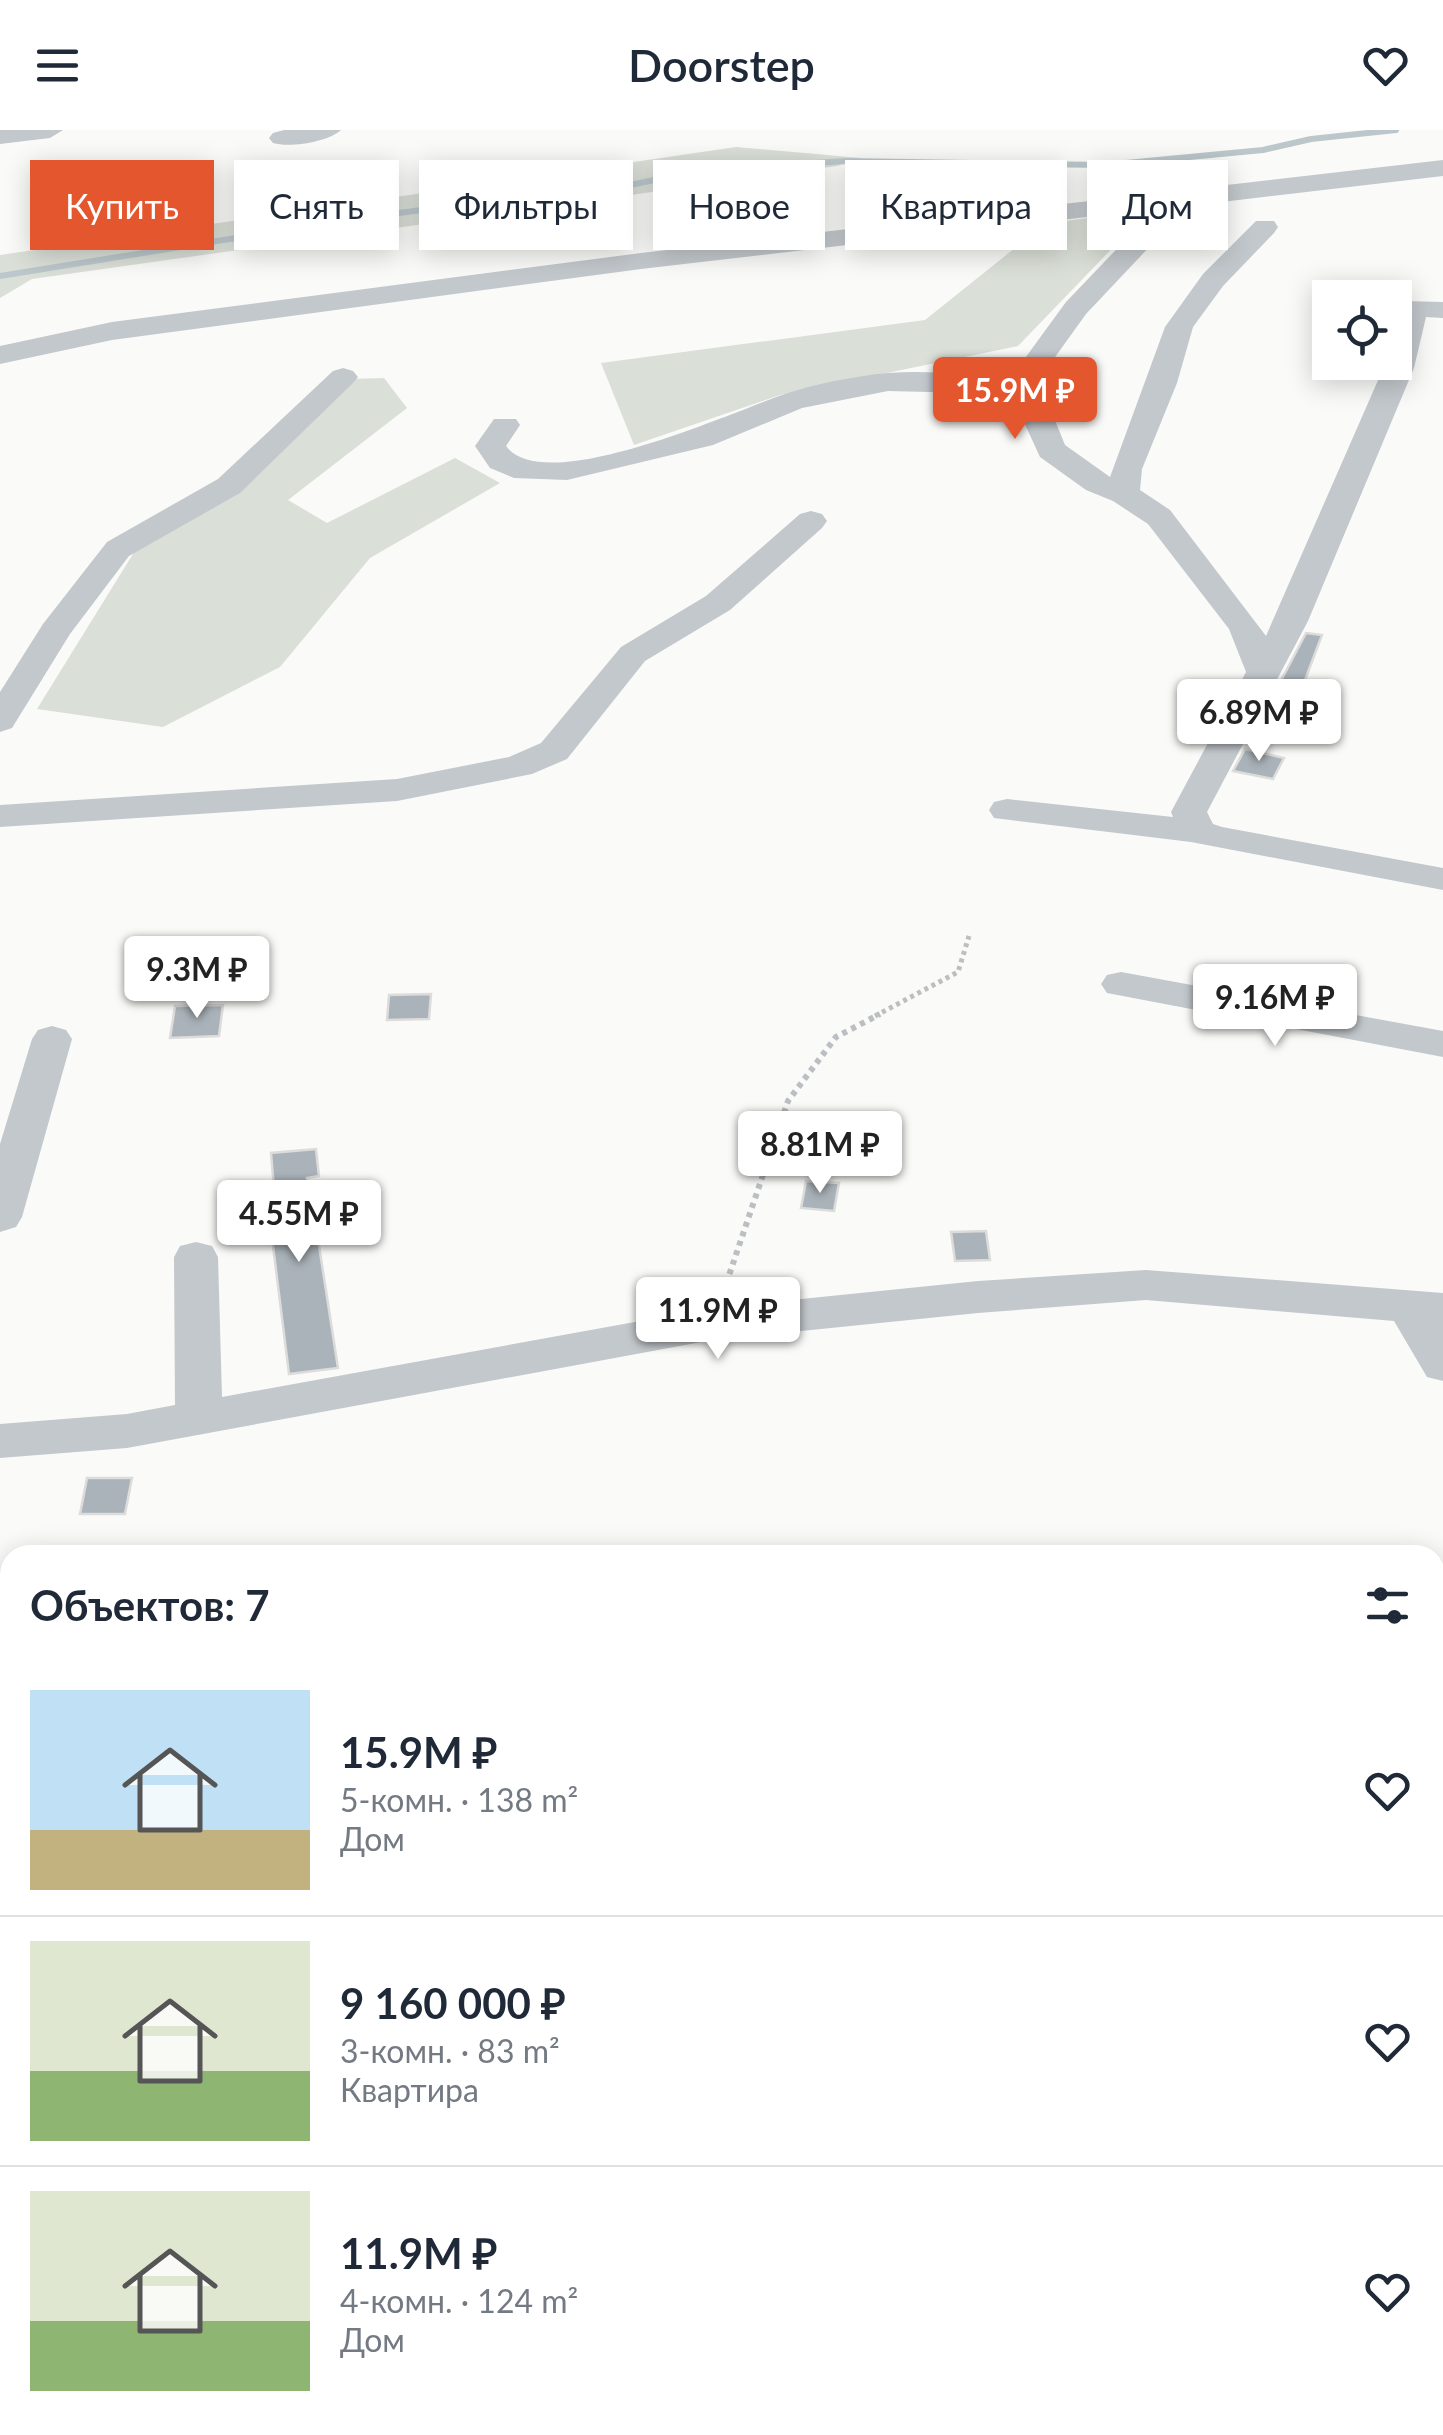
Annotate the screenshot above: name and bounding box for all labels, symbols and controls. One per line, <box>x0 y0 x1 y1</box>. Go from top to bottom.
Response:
icon: menu <box>30 38 85 93</box>
text: Doorstep <box>628 38 815 92</box>
icon: heart <box>1358 38 1413 93</box>
chip: Купить <box>30 160 214 250</box>
chip: Снять <box>234 160 399 250</box>
chip: Фильтры <box>419 160 633 250</box>
chip: Новое <box>653 160 825 250</box>
chip: Квартира <box>845 160 1067 250</box>
chip: Дом <box>1087 160 1228 250</box>
map controls <box>1312 280 1412 380</box>
button: locate <box>1312 280 1412 380</box>
pin: 15.9M ₽ <box>923 357 1107 442</box>
text: 15.9M ₽ <box>955 370 1075 409</box>
pin: 6.89M ₽ <box>1167 679 1351 764</box>
text: 6.89M ₽ <box>1199 692 1319 731</box>
pin: 9.3M ₽ <box>116 936 278 1021</box>
text: 9.3M ₽ <box>146 949 248 988</box>
pin: 9.16M ₽ <box>1183 964 1367 1049</box>
text: 9.16M ₽ <box>1215 977 1335 1016</box>
pin: 8.81M ₽ <box>728 1111 912 1196</box>
text: 8.81M ₽ <box>760 1124 880 1163</box>
pin: 4.55M ₽ <box>207 1180 391 1265</box>
text: 4.55M ₽ <box>239 1193 359 1232</box>
pin: 11.9M ₽ <box>626 1277 810 1362</box>
text: 11.9M ₽ <box>658 1290 778 1329</box>
icon: filters <box>1360 1578 1415 1633</box>
text: Объектов: 7 <box>30 1580 270 1630</box>
text: 15.9M ₽ <box>340 1727 497 1777</box>
icon: home <box>110 1730 230 1850</box>
icon: heart <box>1360 1763 1415 1818</box>
text: 5-комн. · 138 m² <box>340 1780 578 1819</box>
text: Дом <box>340 1819 405 1858</box>
text: 9 160 000 ₽ <box>340 1978 566 2028</box>
icon: home <box>110 1981 230 2101</box>
icon: heart <box>1360 2014 1415 2069</box>
text: 3-комн. · 83 m² <box>340 2031 560 2070</box>
text: Квартира <box>340 2070 479 2109</box>
text: 11.9M ₽ <box>340 2228 497 2278</box>
icon: home <box>110 2231 230 2351</box>
icon: heart <box>1360 2264 1415 2319</box>
text: 4-комн. · 124 m² <box>340 2281 578 2320</box>
text: Дом <box>340 2320 405 2359</box>

